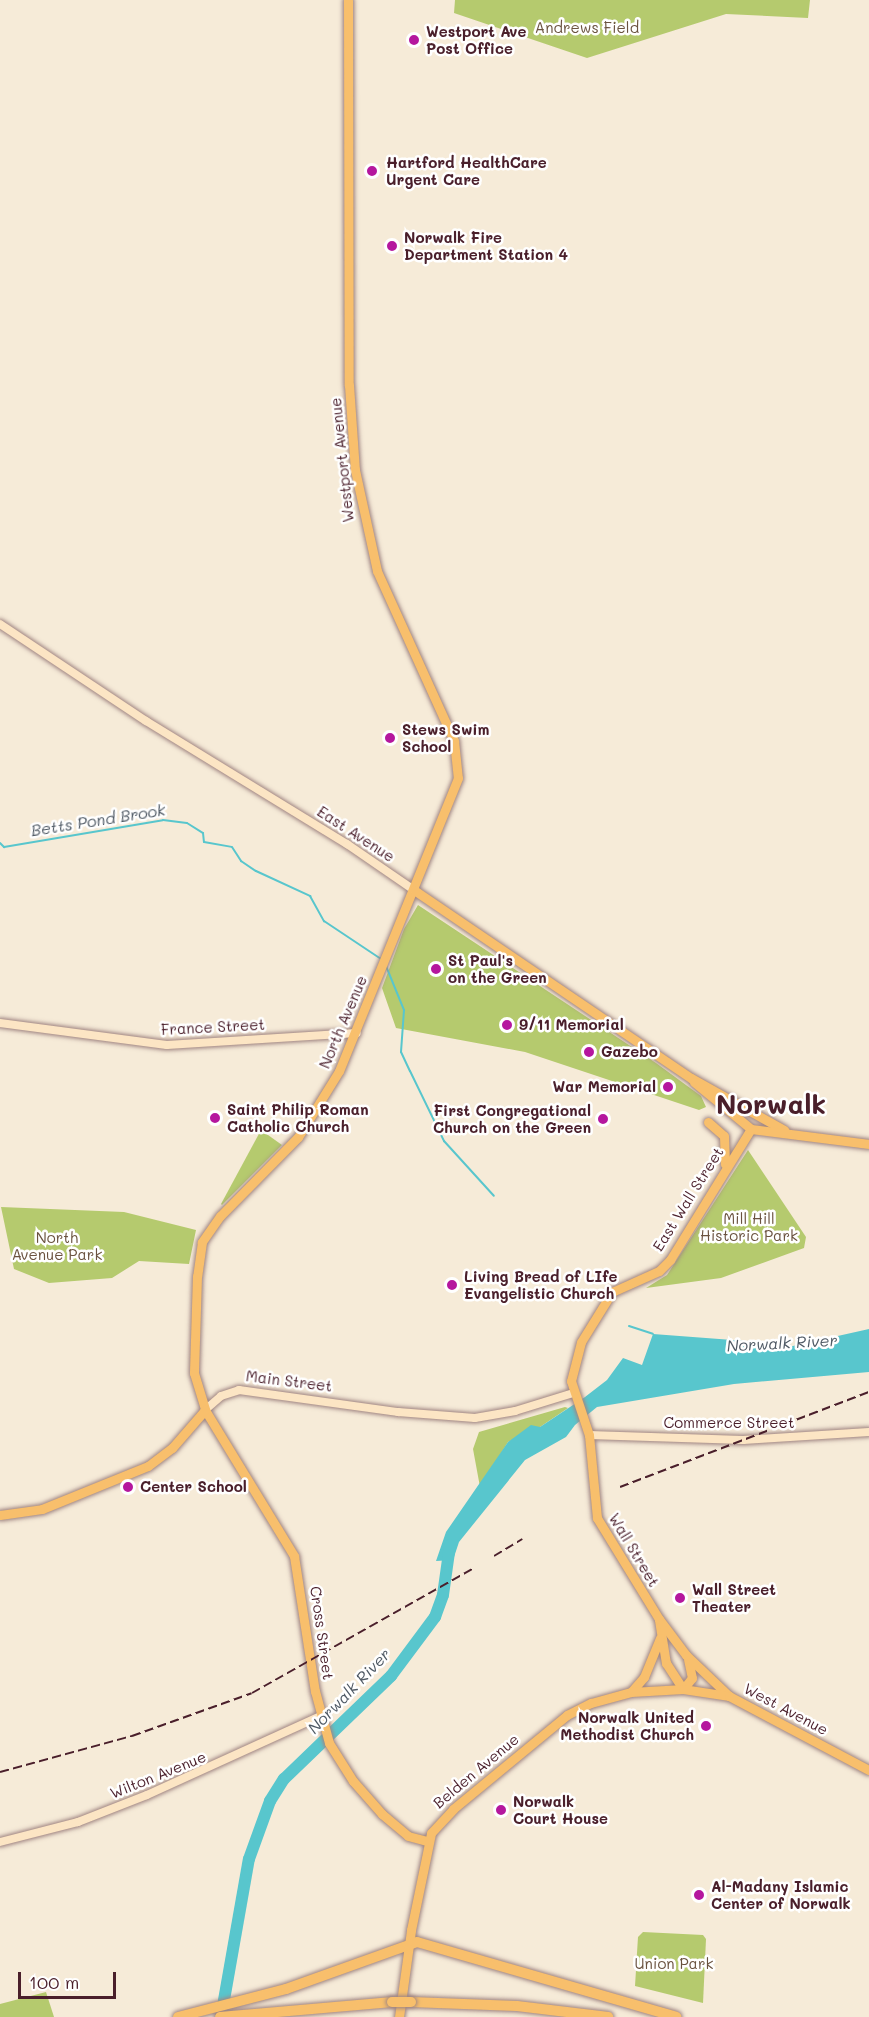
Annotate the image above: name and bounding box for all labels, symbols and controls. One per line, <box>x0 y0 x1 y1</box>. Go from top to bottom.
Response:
park label: Andrews Field <box>535 19 639 37</box>
place label: Westport Ave Post Office <box>426 22 526 57</box>
marker: Westport Ave Post Office <box>407 33 421 47</box>
place label: Hartford HealthCare Urgent Care <box>386 153 547 188</box>
marker: Hartford HealthCare Urgent Care <box>363 162 381 180</box>
place label: Norwalk Fire Department Station 4 <box>404 228 568 263</box>
marker: Norwalk Fire Department Station 4 <box>385 239 399 253</box>
street label: Westport Avenue <box>326 397 358 523</box>
place label: Stews Swim School <box>402 720 489 755</box>
marker: Stews Swim School <box>383 731 397 745</box>
water label: Betts Pond Brook <box>30 800 166 840</box>
street label: East Avenue <box>314 802 398 866</box>
place label: St Paul's on the Green <box>448 951 547 986</box>
marker: St Paul's on the Green <box>429 962 443 976</box>
street label: North Avenue <box>315 973 371 1071</box>
street label: France Street <box>160 1015 266 1039</box>
place label: 9/11 Memorial <box>519 1016 624 1034</box>
marker: 9/11 Memorial <box>500 1018 514 1032</box>
place label: Gazebo <box>601 1043 658 1061</box>
marker: Gazebo <box>582 1045 596 1059</box>
place label: War Memorial <box>553 1078 656 1096</box>
marker: War Memorial <box>661 1080 675 1094</box>
district label: Norwalk <box>716 1088 826 1120</box>
place label: Saint Philip Roman Catholic Church <box>227 1100 369 1135</box>
place label: First Congregational Church on the Green <box>433 1101 591 1136</box>
marker: Saint Philip Roman Catholic Church <box>208 1111 222 1125</box>
marker: First Congregational Church on the Green <box>596 1112 610 1126</box>
street label: East Wall Street <box>649 1144 727 1254</box>
park label: Mill Hill Historic Park <box>700 1209 798 1244</box>
park label: North Avenue Park <box>12 1228 102 1263</box>
place label: Living Bread of LIfe Evangelistic Church <box>464 1267 618 1302</box>
marker: Living Bread of LIfe Evangelistic Church <box>445 1278 459 1292</box>
water label: Norwalk River <box>726 1331 838 1355</box>
street label: Main Street <box>245 1367 333 1395</box>
street label: Commerce Street <box>664 1414 794 1432</box>
place label: Center School <box>140 1478 247 1496</box>
marker: Center School <box>121 1480 135 1494</box>
street label: Wall Street <box>605 1510 663 1590</box>
place label: Wall Street Theater <box>692 1580 776 1615</box>
street label: Cross Street <box>307 1585 337 1681</box>
marker: Wall Street Theater <box>673 1591 687 1605</box>
water label: Norwalk River <box>304 1644 394 1738</box>
street label: West Avenue <box>741 1679 831 1739</box>
place label: Norwalk United Methodist Church <box>560 1708 694 1743</box>
marker: Norwalk United Methodist Church <box>699 1719 713 1733</box>
street label: Belden Avenue <box>430 1730 522 1812</box>
street label: Wilton Avenue <box>107 1748 209 1802</box>
place label: Norwalk Court House <box>513 1792 608 1827</box>
marker: Norwalk Court House <box>494 1803 508 1817</box>
place label: Al-Madany Islamic Center of Norwalk <box>711 1877 851 1912</box>
marker: Al-Madany Islamic Center of Norwalk <box>692 1888 706 1902</box>
park label: Union Park <box>635 1955 713 1973</box>
scale bar <box>21 1960 118 1998</box>
text: 100 m <box>29 1970 79 1994</box>

